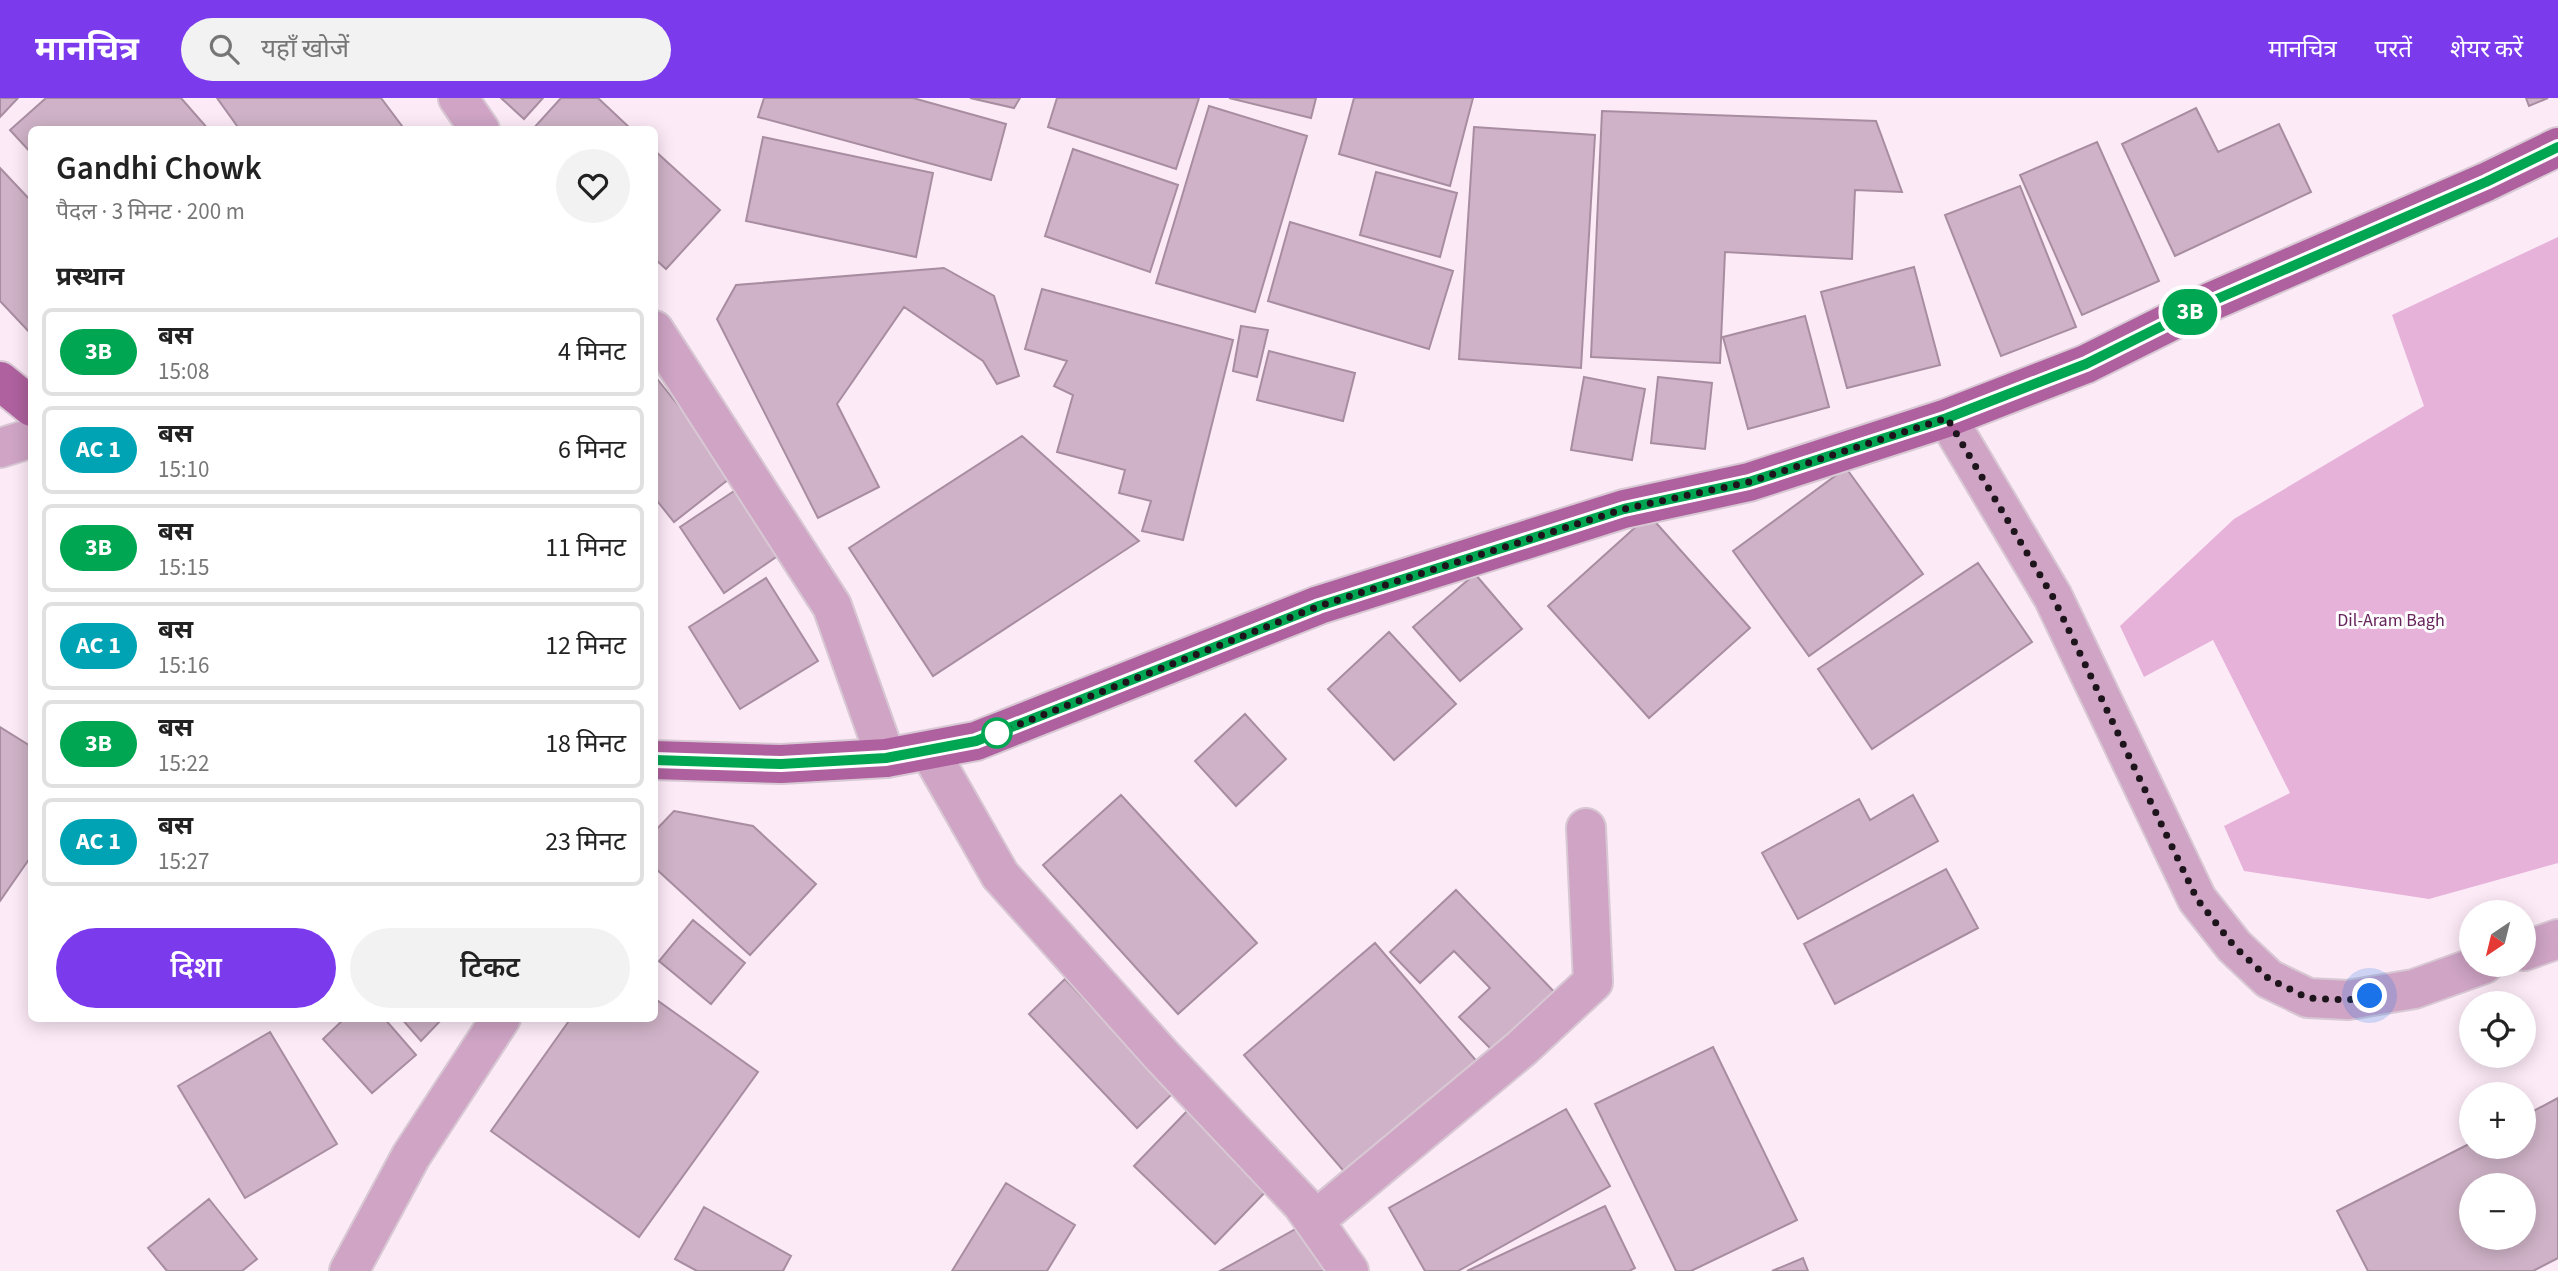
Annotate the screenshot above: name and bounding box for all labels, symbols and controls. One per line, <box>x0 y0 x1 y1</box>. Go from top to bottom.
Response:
search box <box>181 18 671 81</box>
text: मानचित्र <box>35 26 139 73</box>
icon: search <box>205 30 243 68</box>
text: यहाँ खोजें <box>261 30 349 67</box>
text: मानचित्र <box>2268 32 2337 67</box>
text: परतें <box>2375 32 2412 67</box>
text: शेयर करें <box>2450 32 2523 67</box>
text: Gandhi Chowk <box>56 145 262 192</box>
button: heart <box>556 149 630 223</box>
text: पैदल · 3 मिनट · 200 m <box>56 195 245 228</box>
text: प्रस्थान <box>56 258 124 295</box>
line badge: 3B <box>2158 289 2222 335</box>
text: 3B <box>2176 294 2204 329</box>
text: बस <box>158 317 193 354</box>
text: 4 मिनट <box>558 333 626 370</box>
text: 3B <box>85 334 112 369</box>
text: 15:08 <box>158 355 209 388</box>
text: बस <box>158 415 193 452</box>
text: 6 मिनट <box>558 431 626 468</box>
text: AC 1 <box>76 432 121 467</box>
text: 15:10 <box>158 453 209 486</box>
text: बस <box>158 513 193 550</box>
text: 11 मिनट <box>545 529 626 566</box>
text: 3B <box>85 530 112 565</box>
text: 15:15 <box>158 551 209 584</box>
park label: Dil-Aram Bagh <box>2337 608 2445 633</box>
text: बस <box>158 611 193 648</box>
text: 12 मिनट <box>545 627 626 664</box>
text: AC 1 <box>76 628 121 663</box>
text: 15:16 <box>158 649 209 682</box>
text: बस <box>158 709 193 746</box>
unlabelled marker <box>982 718 1012 748</box>
text: 18 मिनट <box>545 725 626 762</box>
text: 3B <box>85 726 112 761</box>
text: 15:22 <box>158 747 209 780</box>
text: बस <box>158 807 193 844</box>
text: 23 मिनट <box>545 823 626 860</box>
text: AC 1 <box>76 824 121 859</box>
text: 15:27 <box>158 845 209 878</box>
north arrow <box>2459 900 2536 976</box>
map controls <box>2459 900 2536 1250</box>
button: दिशा <box>56 928 336 1008</box>
button: टिकट <box>350 928 630 1008</box>
your location <box>2352 978 2387 1013</box>
button: locate <box>2459 991 2536 1068</box>
button: + <box>2459 1082 2536 1159</box>
button: − <box>2459 1173 2536 1250</box>

